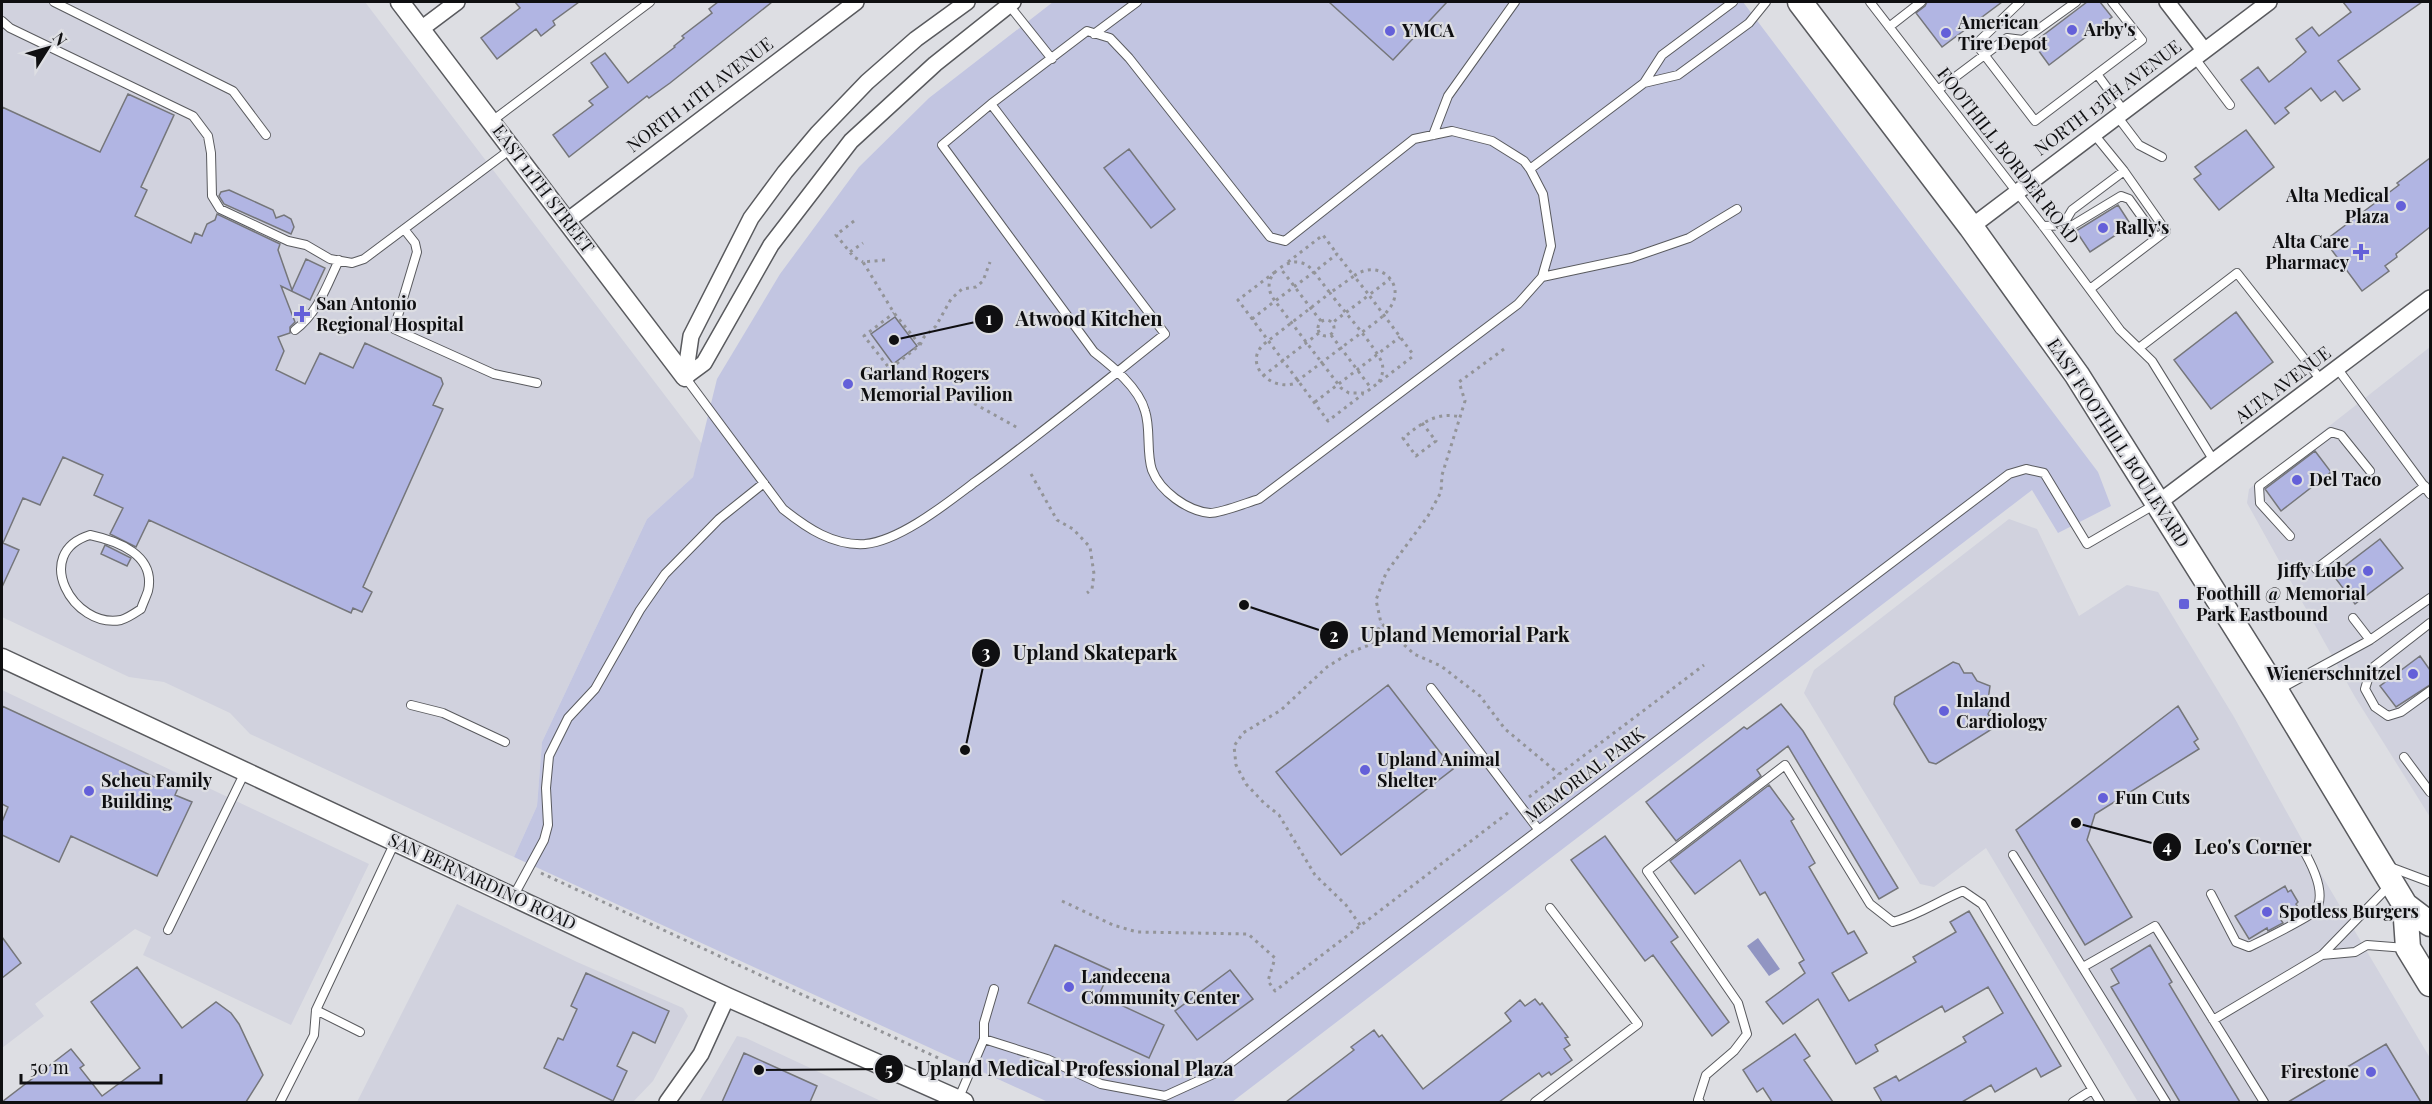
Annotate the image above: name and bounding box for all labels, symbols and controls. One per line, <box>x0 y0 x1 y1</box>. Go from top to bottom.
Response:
place label: American Tire Depot <box>1957 10 2048 55</box>
place label: Arby's <box>2083 17 2136 41</box>
north arrow <box>18 18 78 78</box>
place label: YMCA <box>1401 18 1455 42</box>
marker: Arby's <box>2065 23 2079 37</box>
marker: YMCA <box>1383 24 1397 38</box>
marker: American Tire Depot <box>1939 26 1953 40</box>
text: N <box>49 28 73 50</box>
street label: NORTH 11TH AVENUE <box>621 31 777 157</box>
street label: NORTH 13TH AVENUE <box>2029 34 2186 160</box>
street label: FOOTHILL BORDER ROAD <box>1932 62 2085 249</box>
street label: EAST 11TH STREET <box>487 119 600 258</box>
place label: Alta Medical Plaza <box>2285 183 2390 228</box>
marker: Alta Medical Plaza <box>2394 199 2408 213</box>
place label: Rally's <box>2115 215 2169 239</box>
marker: Rally's <box>2096 221 2110 235</box>
place label: Alta Care Pharmacy <box>2265 229 2350 274</box>
marker: Alta Care Pharmacy <box>2354 245 2368 259</box>
place label: San Antonio Regional Hospital <box>316 291 464 336</box>
callout: Atwood Kitchen <box>974 300 1175 338</box>
text: Atwood Kitchen <box>1015 304 1163 331</box>
marker: San Antonio Regional Hospital <box>293 305 311 323</box>
text: 1 <box>986 306 993 330</box>
street label: EAST FOOTHILL BOULEVARD <box>2042 333 2196 552</box>
street label: ALTA AVENUE <box>2229 340 2335 429</box>
place label: Garland Rogers Memorial Pavilion <box>860 361 1013 406</box>
marker: Garland Rogers Memorial Pavilion <box>841 377 855 391</box>
place label: Del Taco <box>2309 467 2381 491</box>
marker: Del Taco <box>2290 473 2304 487</box>
place label: Jiffy Lube <box>2276 558 2356 582</box>
marker: Jiffy Lube <box>2361 564 2375 578</box>
place label: Foothill @ Memorial Park Eastbound <box>2196 581 2366 626</box>
marker: Foothill @ Memorial Park Eastbound <box>2177 597 2191 611</box>
callout: Upland Memorial Park <box>1319 616 1582 654</box>
text: Upland Memorial Park <box>1361 620 1570 647</box>
text: 2 <box>1329 623 1339 647</box>
callout: Upland Skatepark <box>971 634 1189 672</box>
text: Upland Skatepark <box>1013 638 1177 665</box>
text: 3 <box>982 640 991 664</box>
place label: Wienerschnitzel <box>2266 661 2401 685</box>
marker: Wienerschnitzel <box>2406 667 2420 681</box>
place label: Inland Cardiology <box>1956 688 2048 733</box>
marker: Inland Cardiology <box>1937 704 1951 718</box>
street label: MEMORIAL PARK <box>1520 721 1649 827</box>
place label: Upland Animal Shelter <box>1377 747 1500 792</box>
marker: Upland Animal Shelter <box>1358 763 1372 777</box>
place label: Scheu Family Building <box>101 768 213 813</box>
marker: Scheu Family Building <box>82 784 96 798</box>
place label: Fun Cuts <box>2115 785 2190 809</box>
marker: Fun Cuts <box>2096 791 2110 805</box>
street label: SAN BERNARDINO ROAD <box>385 827 580 935</box>
callout: Leo's Corner <box>2152 828 2323 866</box>
text: Leo's Corner <box>2194 832 2312 859</box>
text: 4 <box>2162 834 2172 858</box>
place label: Spotless Burgers <box>2279 899 2419 923</box>
marker: Spotless Burgers <box>2260 905 2274 919</box>
place label: Landecena Community Center <box>1081 964 1240 1009</box>
marker: Landecena Community Center <box>1062 980 1076 994</box>
scale bar <box>21 1047 160 1085</box>
callout: Upland Medical Professional Plaza <box>874 1050 1246 1088</box>
text: Upland Medical Professional Plaza <box>916 1054 1234 1081</box>
text: 50 m <box>30 1055 69 1079</box>
text: 5 <box>885 1057 893 1081</box>
place label: Firestone <box>2281 1059 2359 1083</box>
marker: Firestone <box>2364 1065 2378 1079</box>

